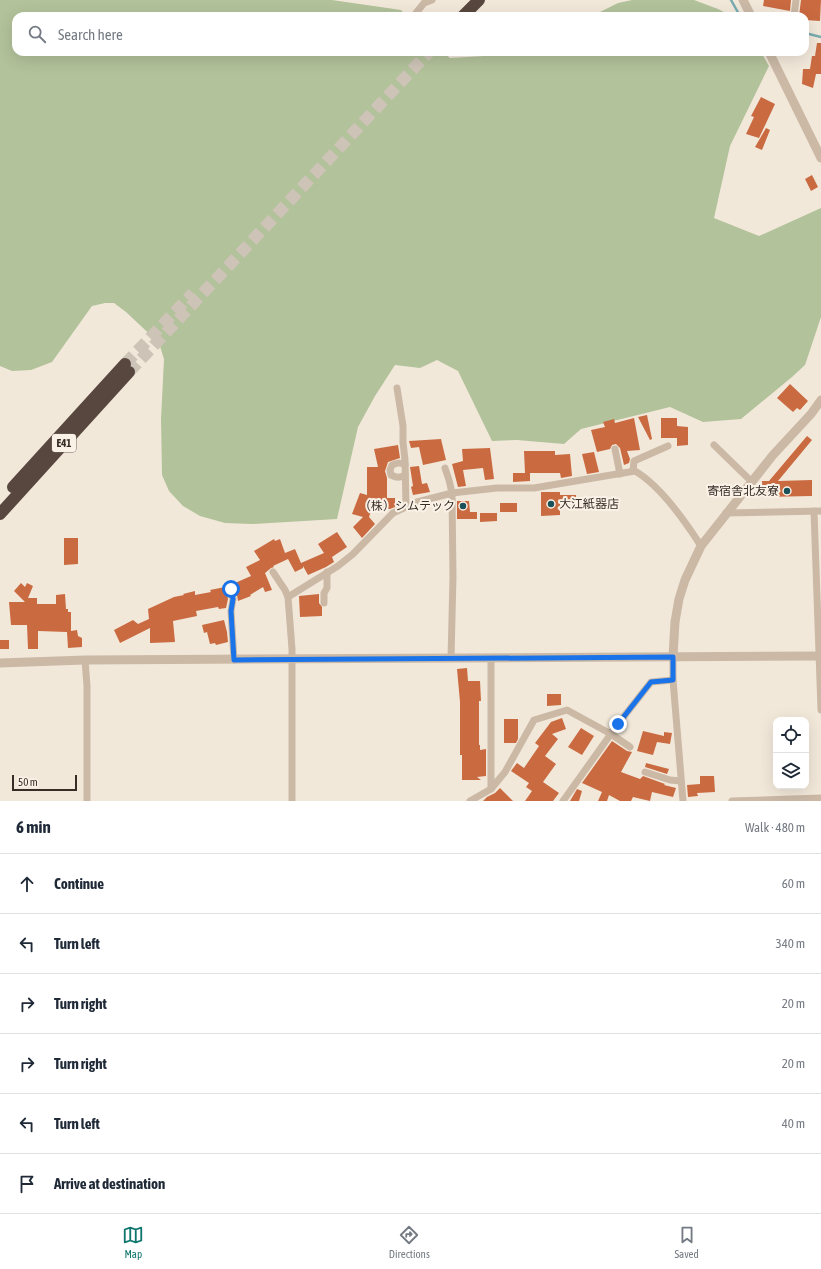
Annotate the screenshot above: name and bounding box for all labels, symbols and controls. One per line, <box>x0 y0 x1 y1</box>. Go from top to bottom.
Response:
search box <box>12 12 809 56</box>
icon: search <box>26 23 48 45</box>
text: Search here <box>58 26 123 43</box>
road number: E41 <box>52 434 76 452</box>
place label: 寄宿舎北友寮 <box>707 484 779 498</box>
marker: 寄宿舎北友寮 <box>782 486 792 496</box>
place label: 大江紙器店 <box>559 497 619 511</box>
place label: （株）シムテック <box>359 499 455 513</box>
marker: 大江紙器店 <box>546 499 556 509</box>
marker: （株）シムテック <box>458 501 468 511</box>
route start <box>222 580 240 598</box>
route end <box>609 715 627 733</box>
map controls <box>773 717 809 789</box>
button: locate <box>773 717 809 753</box>
button: layers <box>773 753 809 789</box>
scale bar <box>12 773 77 792</box>
text: 50 m <box>18 776 38 788</box>
text: 6 min <box>16 817 51 837</box>
text: Walk · 480 m <box>745 820 805 835</box>
icon: ahead <box>16 873 38 895</box>
text: Continue <box>54 875 104 892</box>
text: 60 m <box>782 876 805 891</box>
icon: left <box>16 933 38 955</box>
text: Turn left <box>54 935 100 952</box>
text: 340 m <box>776 936 805 951</box>
icon: right <box>16 993 38 1015</box>
text: Turn right <box>54 995 107 1012</box>
text: 20 m <box>782 996 805 1011</box>
icon: right <box>16 1053 38 1075</box>
text: Turn right <box>54 1055 107 1072</box>
text: 20 m <box>782 1056 805 1071</box>
icon: left <box>16 1113 38 1135</box>
text: Turn left <box>54 1115 100 1132</box>
text: 40 m <box>782 1116 805 1131</box>
icon: arrive <box>16 1173 38 1195</box>
text: Arrive at destination <box>54 1175 165 1192</box>
tab: Map <box>122 1224 144 1260</box>
tab: Directions <box>389 1224 430 1260</box>
tab: Saved <box>674 1224 699 1260</box>

